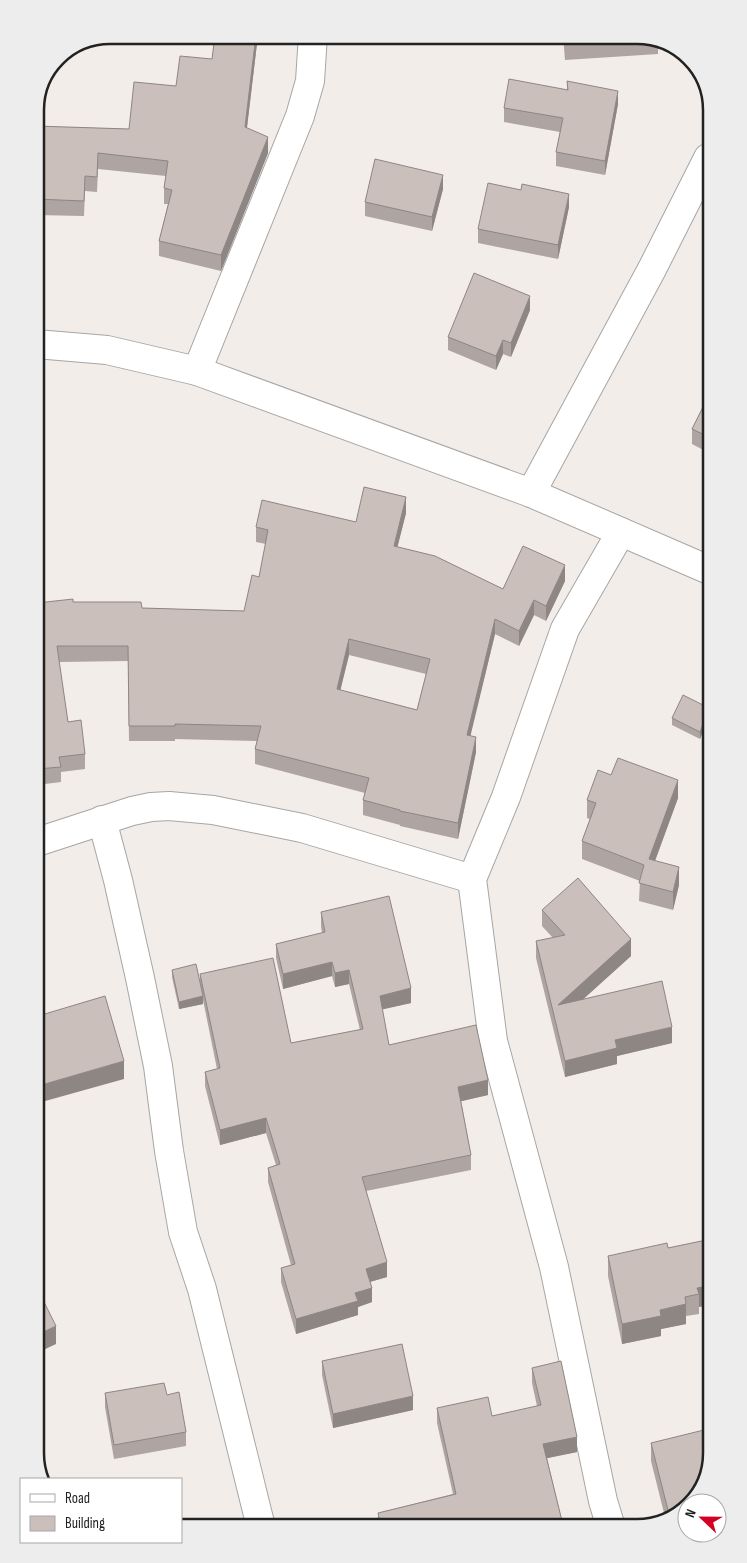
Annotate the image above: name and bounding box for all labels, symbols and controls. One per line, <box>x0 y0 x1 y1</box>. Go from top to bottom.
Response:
legend <box>20 1478 182 1543</box>
text: Road <box>65 1489 90 1508</box>
north arrow <box>677 1493 727 1543</box>
text: N <box>681 1507 700 1520</box>
text: Building <box>65 1514 105 1533</box>

